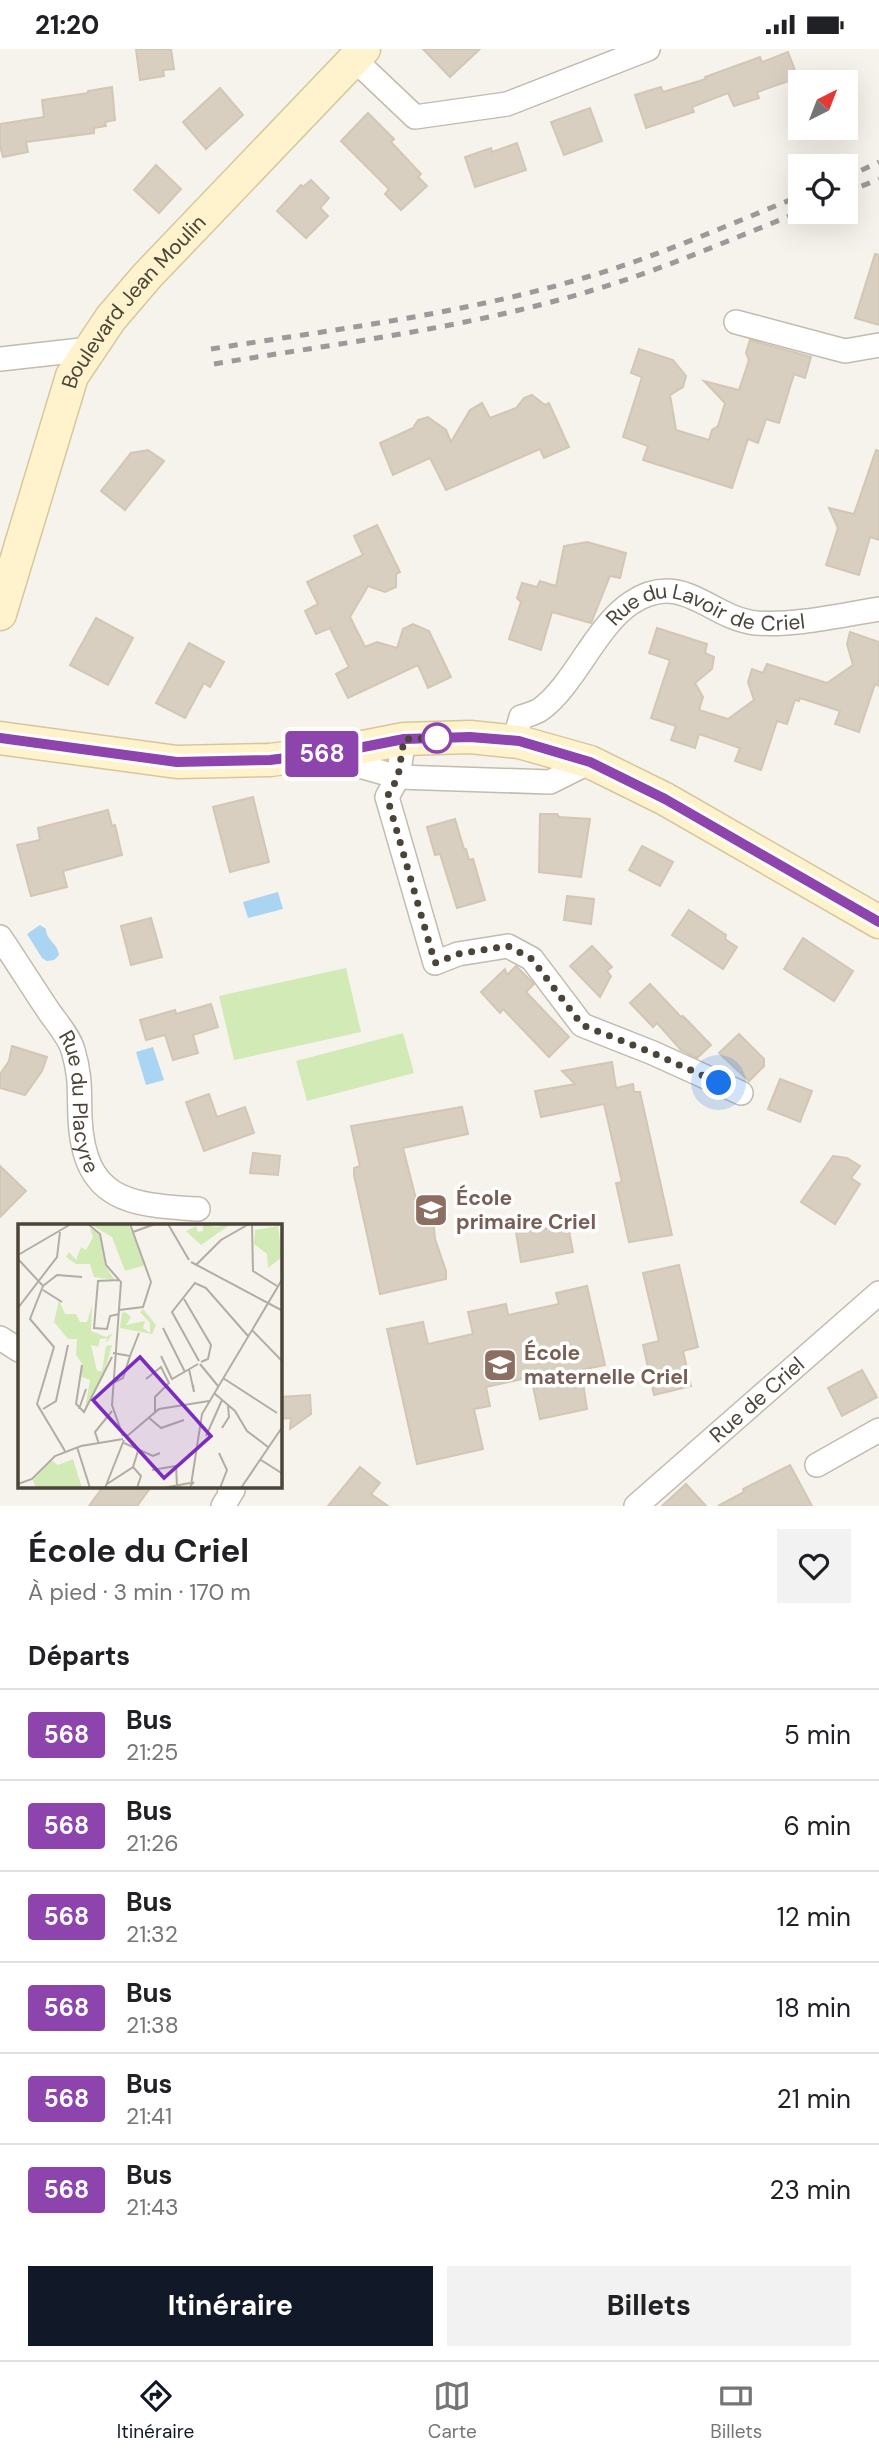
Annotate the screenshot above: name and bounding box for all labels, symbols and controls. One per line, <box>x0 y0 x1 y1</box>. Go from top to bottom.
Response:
text: 21:20 <box>35 8 99 42</box>
north arrow <box>788 70 858 140</box>
map controls <box>788 70 858 224</box>
button: locate <box>788 154 858 224</box>
street label: Boulevard Jean Moulin <box>55 209 212 392</box>
street label: Rue du Lavoir de Criel <box>600 577 807 638</box>
unlabelled marker <box>422 723 452 753</box>
line badge: 568 <box>282 731 362 777</box>
text: 568 <box>299 738 345 769</box>
street label: Rue du Placyre <box>52 1025 106 1178</box>
your location <box>701 1065 736 1100</box>
place label: École primaire Criel <box>456 1184 596 1236</box>
school or university icon: École primaire Criel <box>412 1191 450 1229</box>
inset map <box>18 1224 282 1489</box>
place label: École maternelle Criel <box>524 1339 688 1391</box>
school or university icon: École maternelle Criel <box>481 1346 519 1384</box>
street label: Rue de Criel <box>704 1351 810 1449</box>
text: École du Criel <box>28 1529 249 1572</box>
button: heart <box>777 1529 851 1603</box>
text: À pied · 3 min · 170 m <box>28 1577 251 1607</box>
text: Départs <box>28 1639 130 1673</box>
text: Bus <box>126 1703 172 1737</box>
text: 5 min <box>784 1718 851 1752</box>
text: 568 <box>44 1719 89 1750</box>
text: 21:25 <box>126 1737 178 1767</box>
text: Bus <box>126 1794 172 1828</box>
text: 6 min <box>783 1809 851 1843</box>
text: 568 <box>44 1810 89 1841</box>
text: 21:26 <box>126 1828 179 1858</box>
text: Bus <box>126 1885 172 1919</box>
text: 12 min <box>777 1900 851 1934</box>
text: 568 <box>44 1901 89 1932</box>
text: 21:32 <box>126 1919 178 1949</box>
text: Bus <box>126 1976 172 2010</box>
text: 18 min <box>776 1991 851 2025</box>
text: 568 <box>44 1992 89 2023</box>
text: 21:38 <box>126 2010 179 2040</box>
text: Bus <box>126 2067 172 2101</box>
text: 21 min <box>777 2082 851 2116</box>
text: 568 <box>44 2083 89 2114</box>
text: 21:41 <box>126 2101 172 2131</box>
text: Bus <box>126 2158 172 2192</box>
text: 23 min <box>769 2173 851 2207</box>
text: 568 <box>44 2174 89 2205</box>
text: 21:43 <box>126 2192 179 2222</box>
button: Itinéraire <box>28 2266 433 2346</box>
button: Billets <box>447 2266 851 2346</box>
tab: Itinéraire <box>117 2377 194 2444</box>
tab: Carte <box>428 2377 477 2444</box>
tab: Billets <box>710 2377 762 2444</box>

